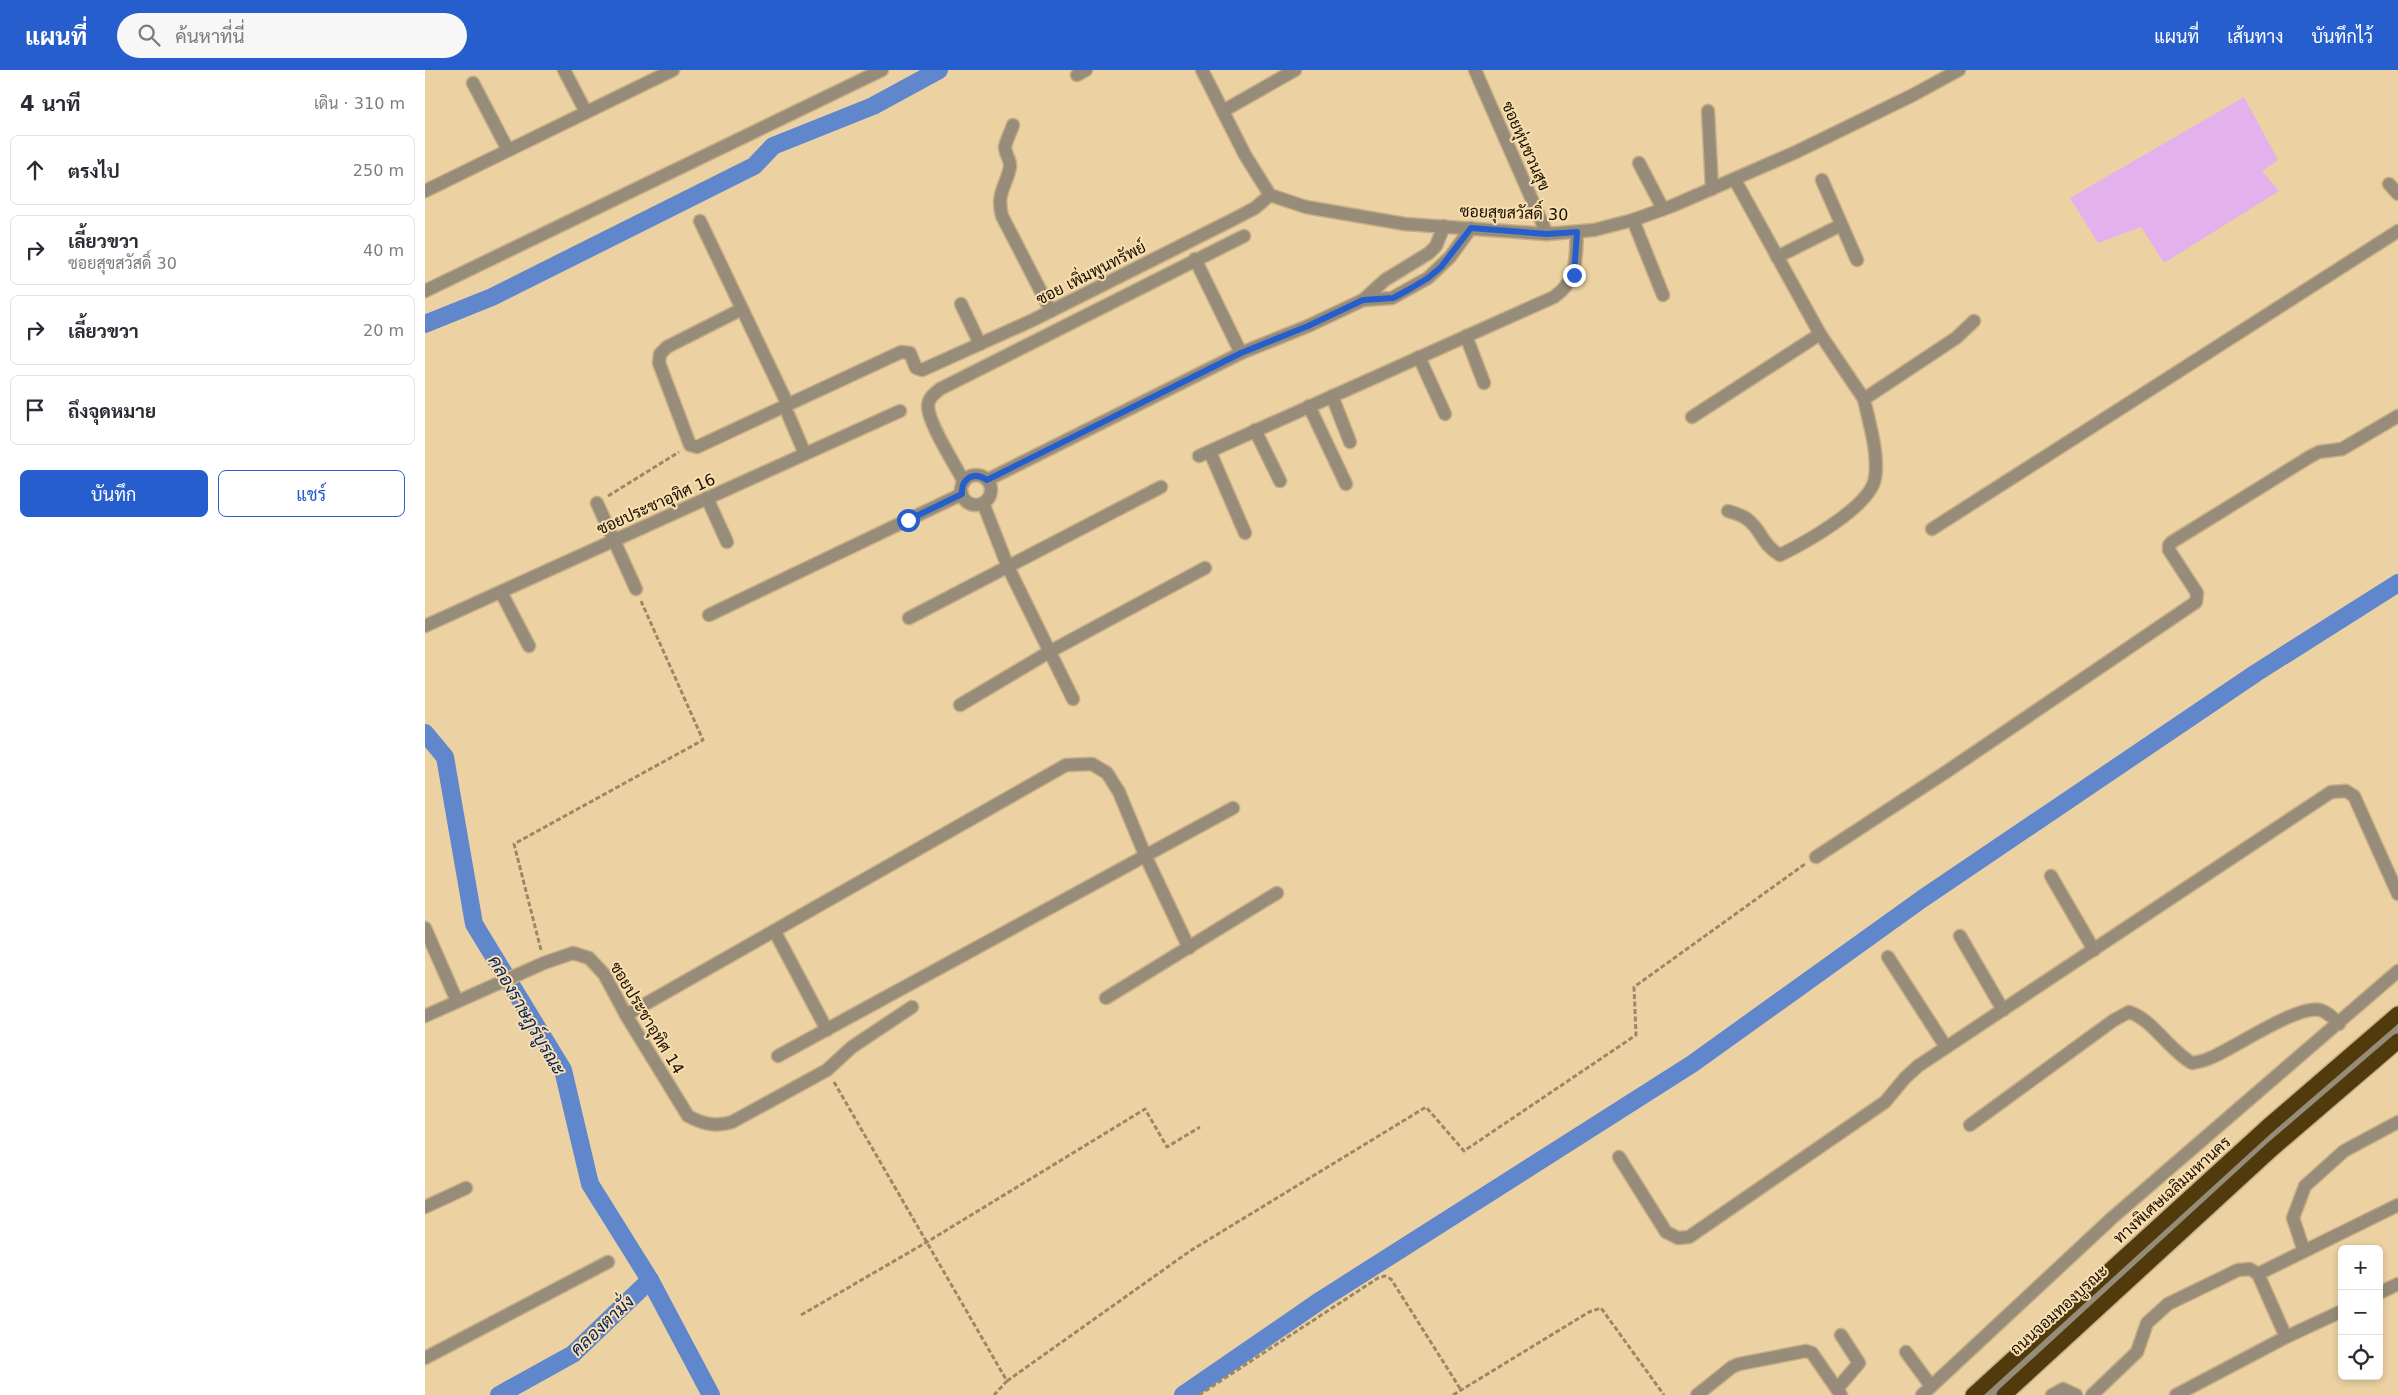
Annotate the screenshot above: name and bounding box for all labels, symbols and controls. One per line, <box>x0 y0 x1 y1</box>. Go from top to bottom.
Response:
search box <box>117 13 467 58</box>
icon: search <box>135 21 163 49</box>
text: แผนที่ <box>25 23 87 51</box>
text: ค้นหาที่นี่ <box>175 25 245 47</box>
text: แผนที่ <box>2154 26 2199 47</box>
text: เส้นทาง <box>2227 26 2283 47</box>
text: บันทึกไว้ <box>2311 26 2373 47</box>
text: 4 นาที <box>20 92 81 116</box>
text: เดิน · 310 m <box>314 94 405 113</box>
street label: ซอยหุ่นชวนสุข <box>1496 98 1555 194</box>
icon: ahead <box>21 156 49 184</box>
text: ตรงไป <box>68 160 120 182</box>
text: 250 m <box>353 161 404 180</box>
street label: ซอยสุขสวัสดิ์ 30 <box>1459 196 1569 226</box>
text: เลี้ยวขวา <box>68 230 139 252</box>
street label: ซอย เพิ่มพูนทรัพย์ <box>1031 233 1150 311</box>
icon: right <box>21 236 49 264</box>
text: 40 m <box>363 241 404 260</box>
text: ซอยสุขสวัสดิ์ 30 <box>68 254 177 273</box>
route end <box>1563 264 1586 287</box>
icon: right <box>21 316 49 344</box>
text: เลี้ยวขวา <box>68 320 139 342</box>
text: 20 m <box>363 321 404 340</box>
icon: arrive <box>21 396 49 424</box>
text: ถึงจุดหมาย <box>68 400 156 422</box>
street label: ซอยประชาอุทิศ 16 <box>594 469 719 540</box>
button: บันทึก <box>20 470 208 517</box>
button: แชร์ <box>218 470 405 517</box>
route start <box>897 509 920 532</box>
water label: คลองราษฎร์บูรณะ <box>482 951 572 1080</box>
street label: ซอยประชาอุทิศ 14 <box>604 958 688 1079</box>
street label: ทางพิเศษเฉลิมมหานคร <box>2110 1132 2235 1248</box>
map controls <box>2338 1245 2383 1380</box>
button: + <box>2338 1245 2383 1290</box>
street label: ถนนจอมทองบูรณะ <box>2006 1261 2113 1360</box>
water label: คลองตามั่ง <box>563 1287 638 1360</box>
button: − <box>2338 1290 2383 1335</box>
button: locate <box>2338 1335 2383 1380</box>

